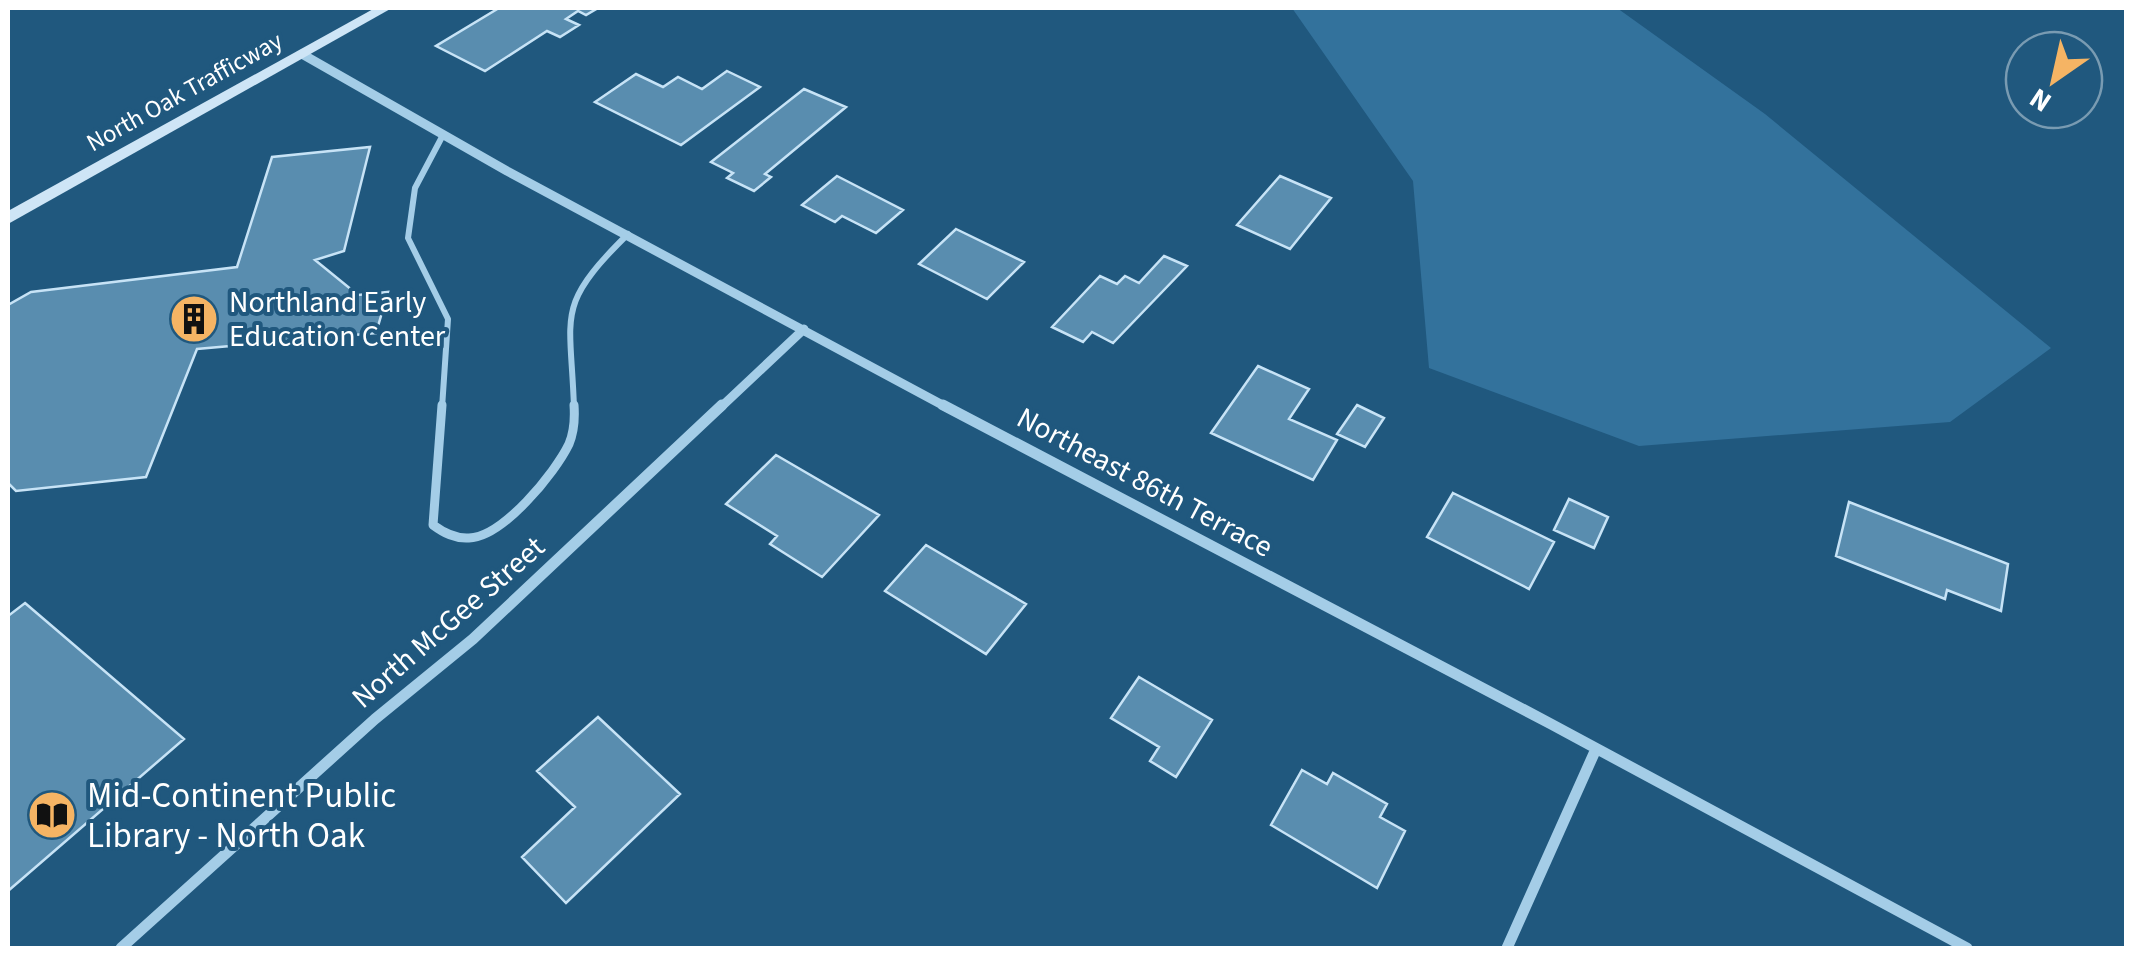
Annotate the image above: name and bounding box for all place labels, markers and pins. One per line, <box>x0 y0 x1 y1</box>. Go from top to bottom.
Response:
place label: Northland Early Education Center <box>229 281 446 358</box>
building icon: Northland Early Education Center <box>168 293 220 345</box>
place label: Mid-Continent Public Library - North Oak <box>87 771 396 861</box>
library icon: Mid-Continent Public Library - North Oak <box>26 789 78 841</box>

